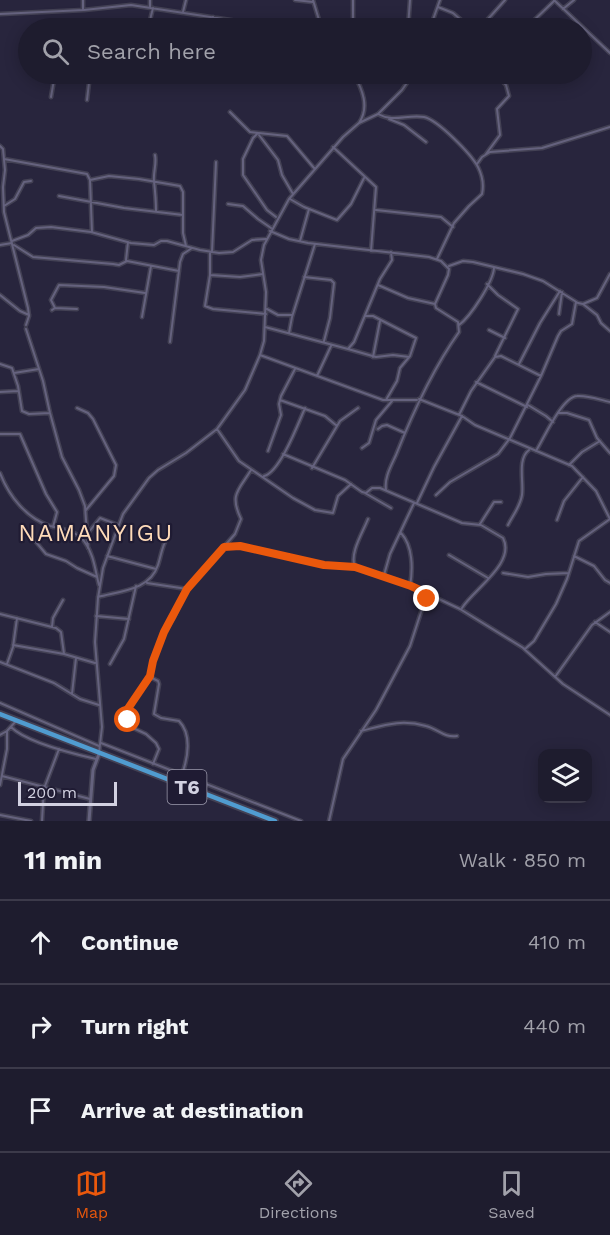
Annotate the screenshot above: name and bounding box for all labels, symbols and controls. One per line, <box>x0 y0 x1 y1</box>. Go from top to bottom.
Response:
search box <box>18 18 592 84</box>
icon: search <box>39 35 72 68</box>
text: Search here <box>87 39 216 64</box>
district label: NAMANYIGU <box>18 519 174 547</box>
route end <box>413 585 439 611</box>
route start <box>114 706 140 732</box>
map controls <box>538 749 592 803</box>
button: layers <box>538 749 592 803</box>
road number: T6 <box>168 770 207 804</box>
scale bar <box>18 779 117 806</box>
text: 200 m <box>27 783 77 802</box>
text: 11 min <box>24 845 102 875</box>
text: Walk · 850 m <box>459 848 586 872</box>
icon: ahead <box>24 926 57 959</box>
text: Continue <box>81 930 179 955</box>
text: 410 m <box>528 930 586 954</box>
icon: right <box>24 1010 57 1043</box>
text: Turn right <box>81 1014 188 1039</box>
text: 440 m <box>523 1014 586 1038</box>
icon: arrive <box>24 1094 57 1127</box>
text: Arrive at destination <box>81 1098 304 1123</box>
tab: Map <box>75 1167 108 1222</box>
tab: Directions <box>259 1167 338 1222</box>
tab: Saved <box>488 1167 535 1222</box>

